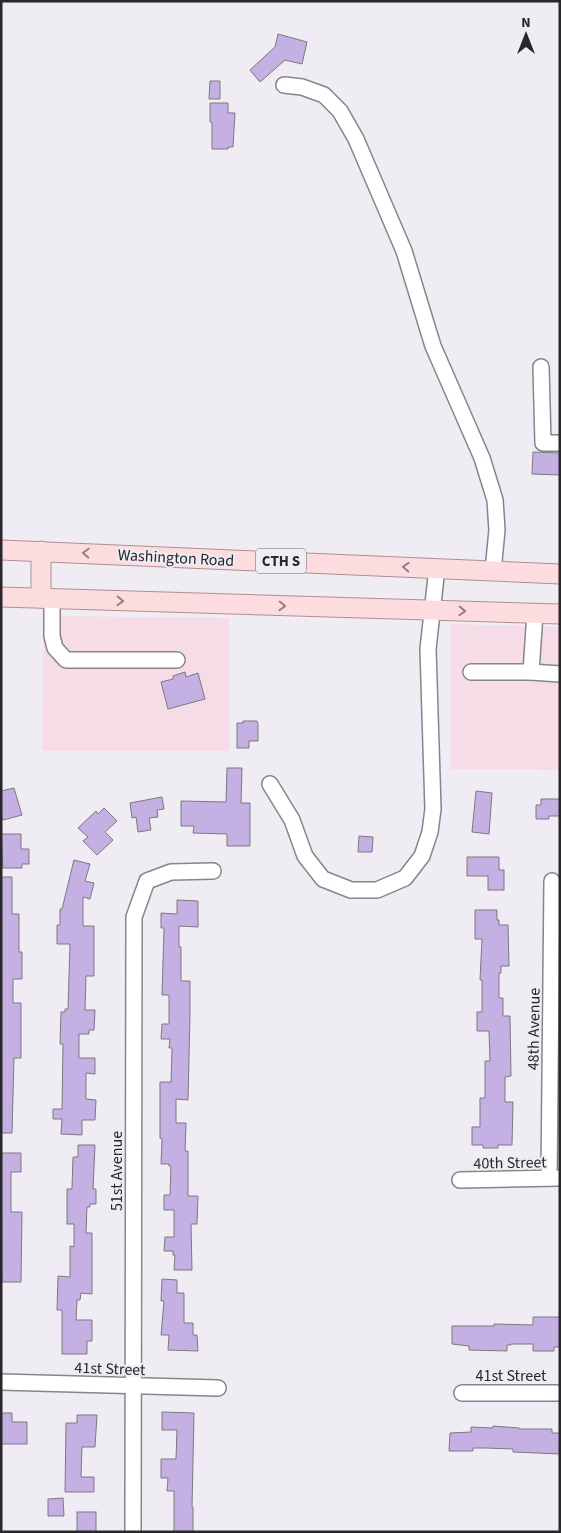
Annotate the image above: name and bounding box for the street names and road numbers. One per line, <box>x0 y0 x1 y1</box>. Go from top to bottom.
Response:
street label: Washington Road <box>117 544 235 572</box>
road number: CTH S <box>256 548 306 574</box>
street label: 48th Avenue <box>522 988 546 1070</box>
street label: 51st Avenue <box>106 1131 128 1211</box>
street label: 40th Street <box>473 1151 547 1175</box>
street label: 41st Street <box>74 1357 146 1381</box>
street label: 41st Street <box>476 1365 547 1387</box>

